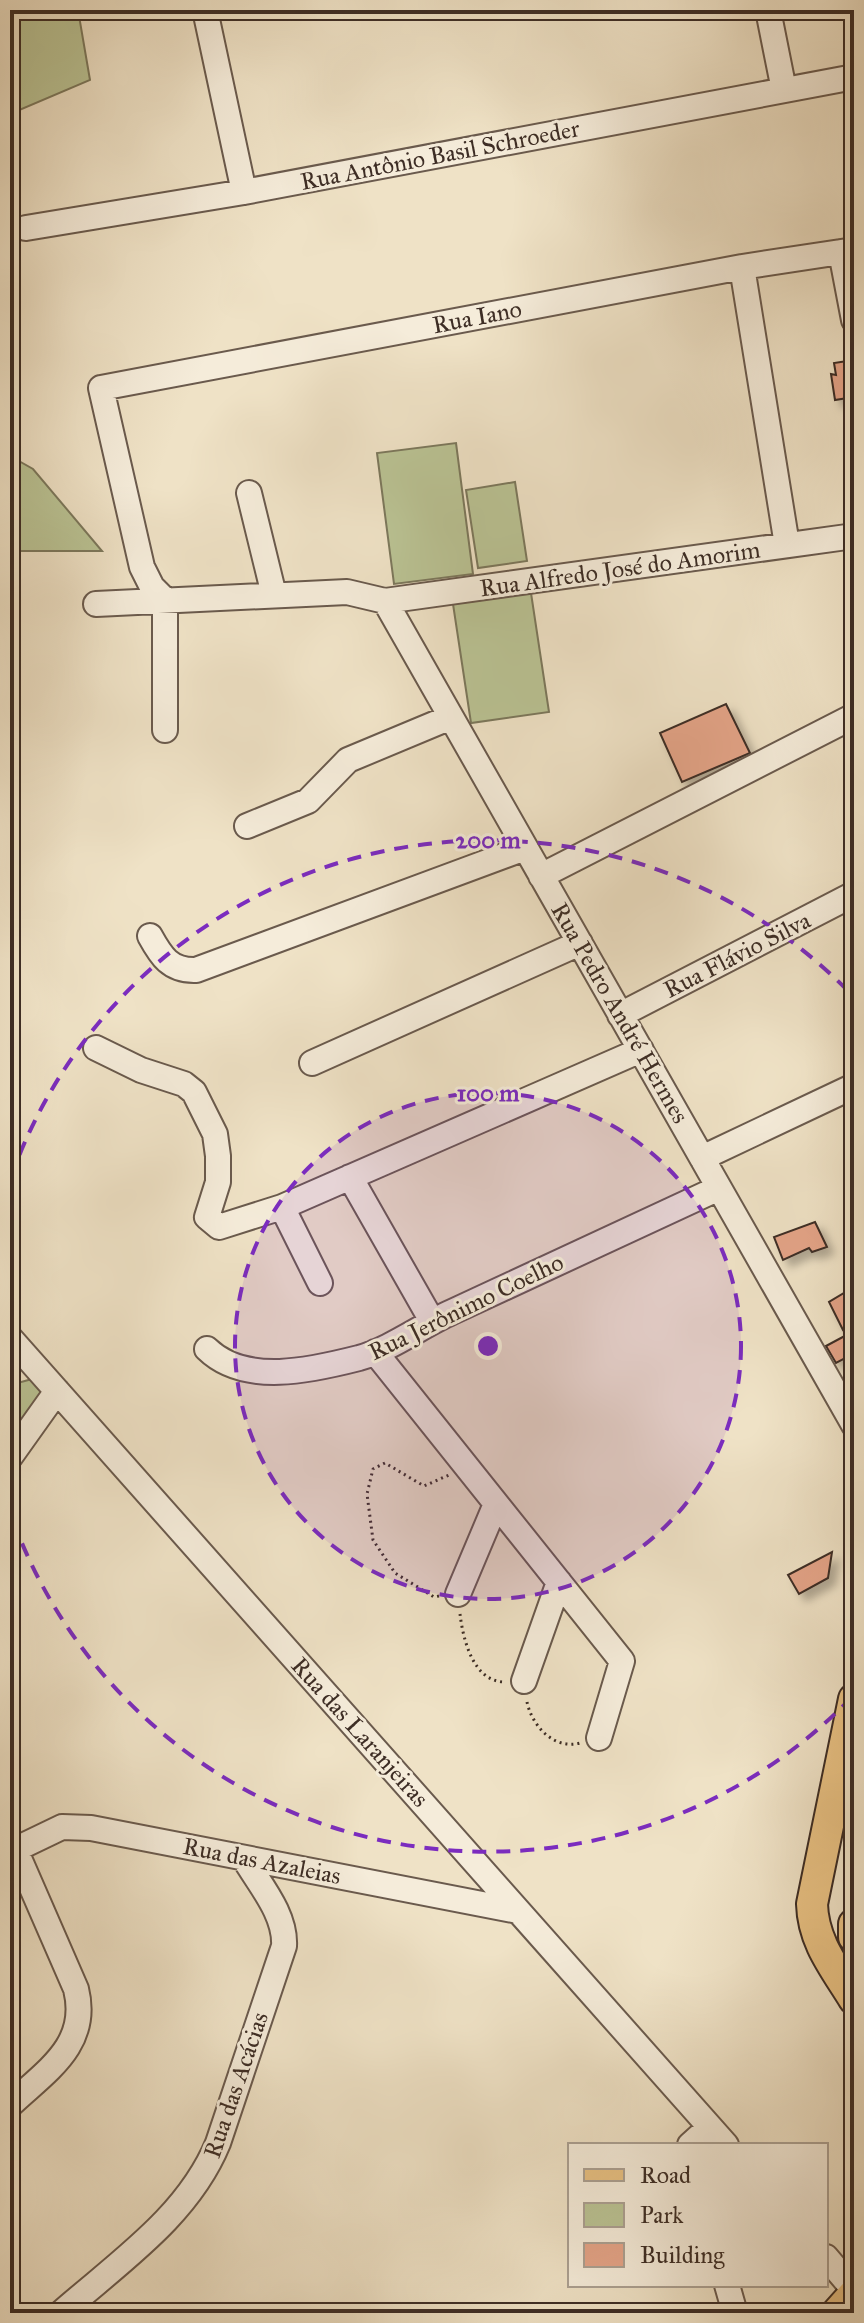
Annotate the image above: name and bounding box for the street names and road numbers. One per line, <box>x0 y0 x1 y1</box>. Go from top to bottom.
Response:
street label: Rua Antônio Basil Schroeder <box>298 113 582 197</box>
street label: Rua Iano <box>430 294 524 340</box>
street label: Rua Alfredo José do Amorim <box>478 534 762 604</box>
street label: Rua Pedro André Hermes <box>545 897 695 1129</box>
street label: Rua Flávio Silva <box>659 905 816 1005</box>
street label: Rua Jerônimo Coelho <box>364 1247 568 1367</box>
street label: Rua das Laranjeiras <box>285 1651 435 1813</box>
street label: Rua das Azaleias <box>181 1831 343 1891</box>
street label: Rua das Acácias <box>197 2008 275 2162</box>

